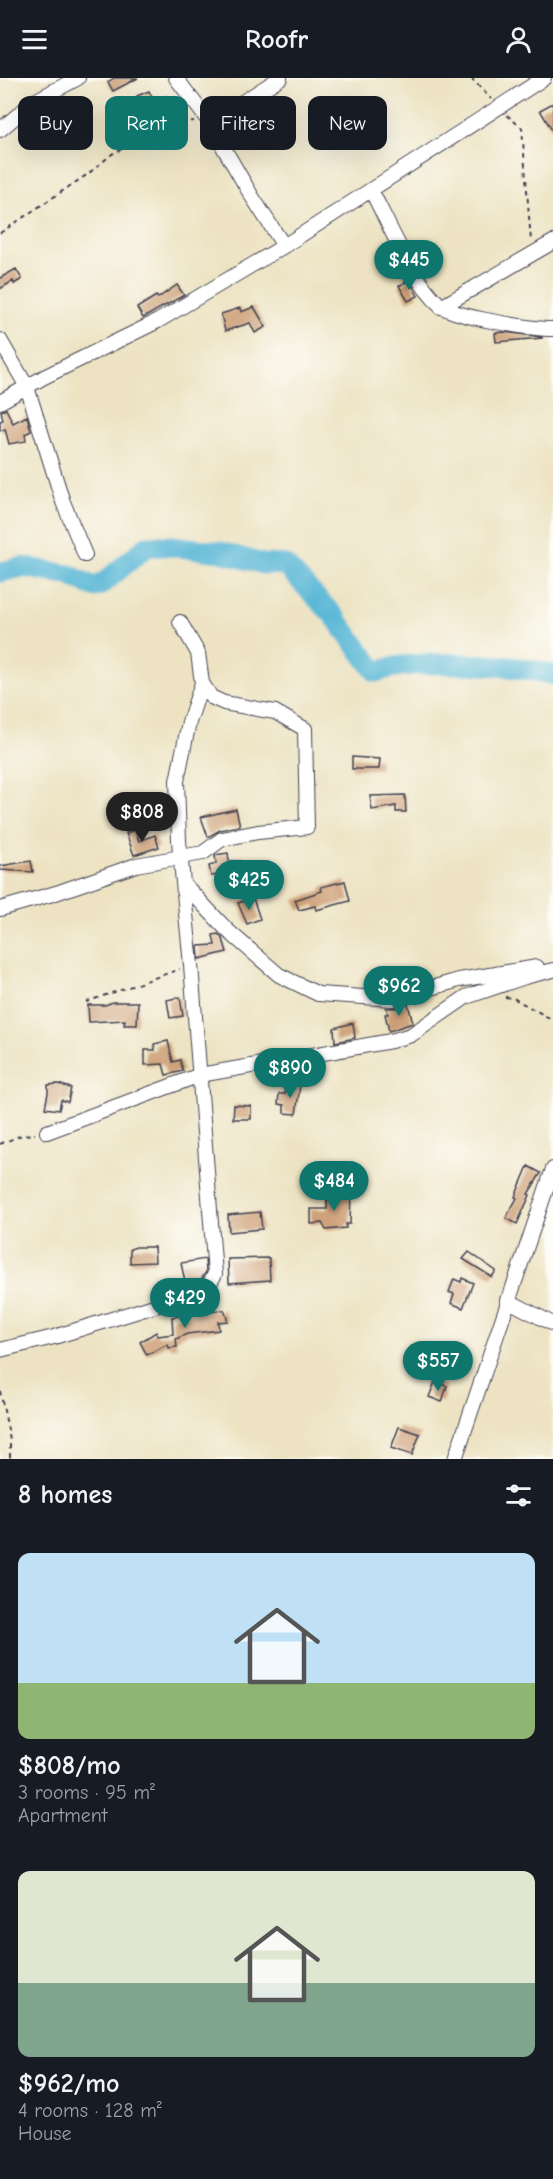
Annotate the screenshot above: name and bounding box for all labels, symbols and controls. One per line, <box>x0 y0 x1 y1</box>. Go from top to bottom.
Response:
icon: menu <box>18 23 51 56</box>
icon: person <box>502 23 535 56</box>
text: Roofr <box>245 24 308 55</box>
chip: Buy <box>18 96 93 150</box>
chip: Rent <box>105 96 188 150</box>
chip: Filters <box>200 96 296 150</box>
chip: New <box>308 96 387 150</box>
pin: $445 <box>373 240 445 291</box>
text: $445 <box>388 248 430 271</box>
pin: $808 <box>106 792 178 843</box>
text: $808 <box>120 800 164 823</box>
pin: $425 <box>213 860 285 911</box>
text: $425 <box>228 868 270 891</box>
pin: $962 <box>363 966 435 1017</box>
text: $962 <box>378 974 420 997</box>
pin: $890 <box>254 1048 326 1099</box>
text: $890 <box>268 1056 312 1079</box>
pin: $484 <box>298 1161 370 1212</box>
text: $484 <box>313 1169 355 1192</box>
pin: $429 <box>149 1278 221 1329</box>
text: $429 <box>164 1286 206 1309</box>
pin: $557 <box>402 1341 474 1392</box>
text: $557 <box>417 1349 459 1372</box>
icon: filters <box>502 1479 535 1512</box>
text: 8 homes <box>18 1480 112 1510</box>
icon: home <box>223 1592 331 1700</box>
text: $808/mo <box>18 1751 121 1781</box>
text: 3 rooms · 95 m² <box>18 1781 155 1804</box>
text: Apartment <box>18 1804 108 1827</box>
icon: home <box>223 1910 331 2018</box>
text: $962/mo <box>18 2069 119 2099</box>
text: 4 rooms · 128 m² <box>18 2099 162 2122</box>
text: House <box>18 2122 72 2145</box>

